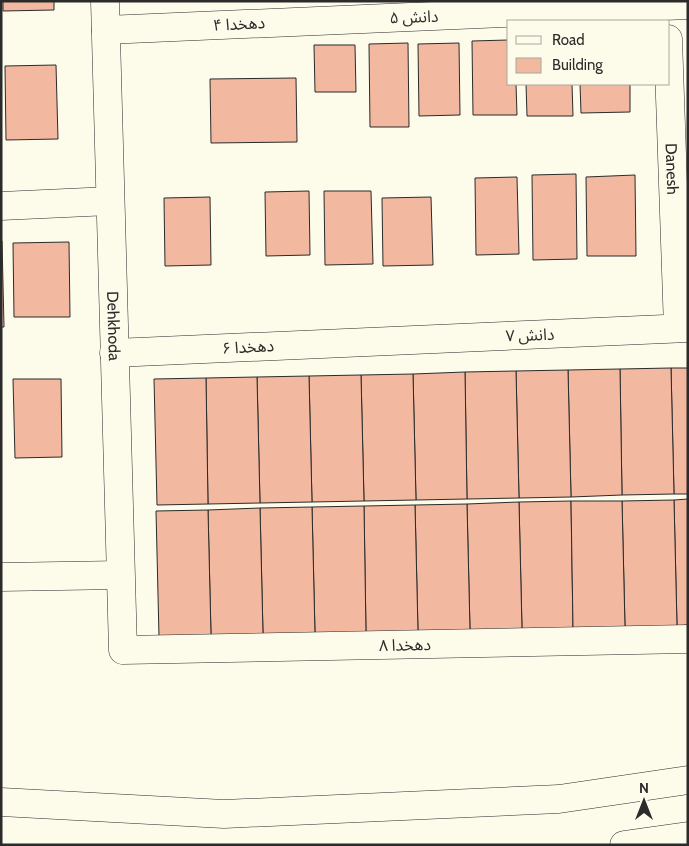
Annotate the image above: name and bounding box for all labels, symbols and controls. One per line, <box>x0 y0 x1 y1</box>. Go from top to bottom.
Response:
street label: دانش ۵ <box>389 7 439 27</box>
street label: دهخدا ۴ <box>212 13 266 35</box>
legend <box>507 20 669 85</box>
text: Road <box>552 31 585 49</box>
text: Building <box>552 56 603 74</box>
street label: Danesh <box>662 143 683 195</box>
street label: Dehkhoda <box>104 291 124 361</box>
street label: دانش ۷ <box>505 325 555 345</box>
street label: دهخدا ۶ <box>221 336 275 358</box>
street label: دهخدا ۸ <box>379 635 431 655</box>
north arrow <box>619 776 669 826</box>
text: N <box>639 779 649 797</box>

